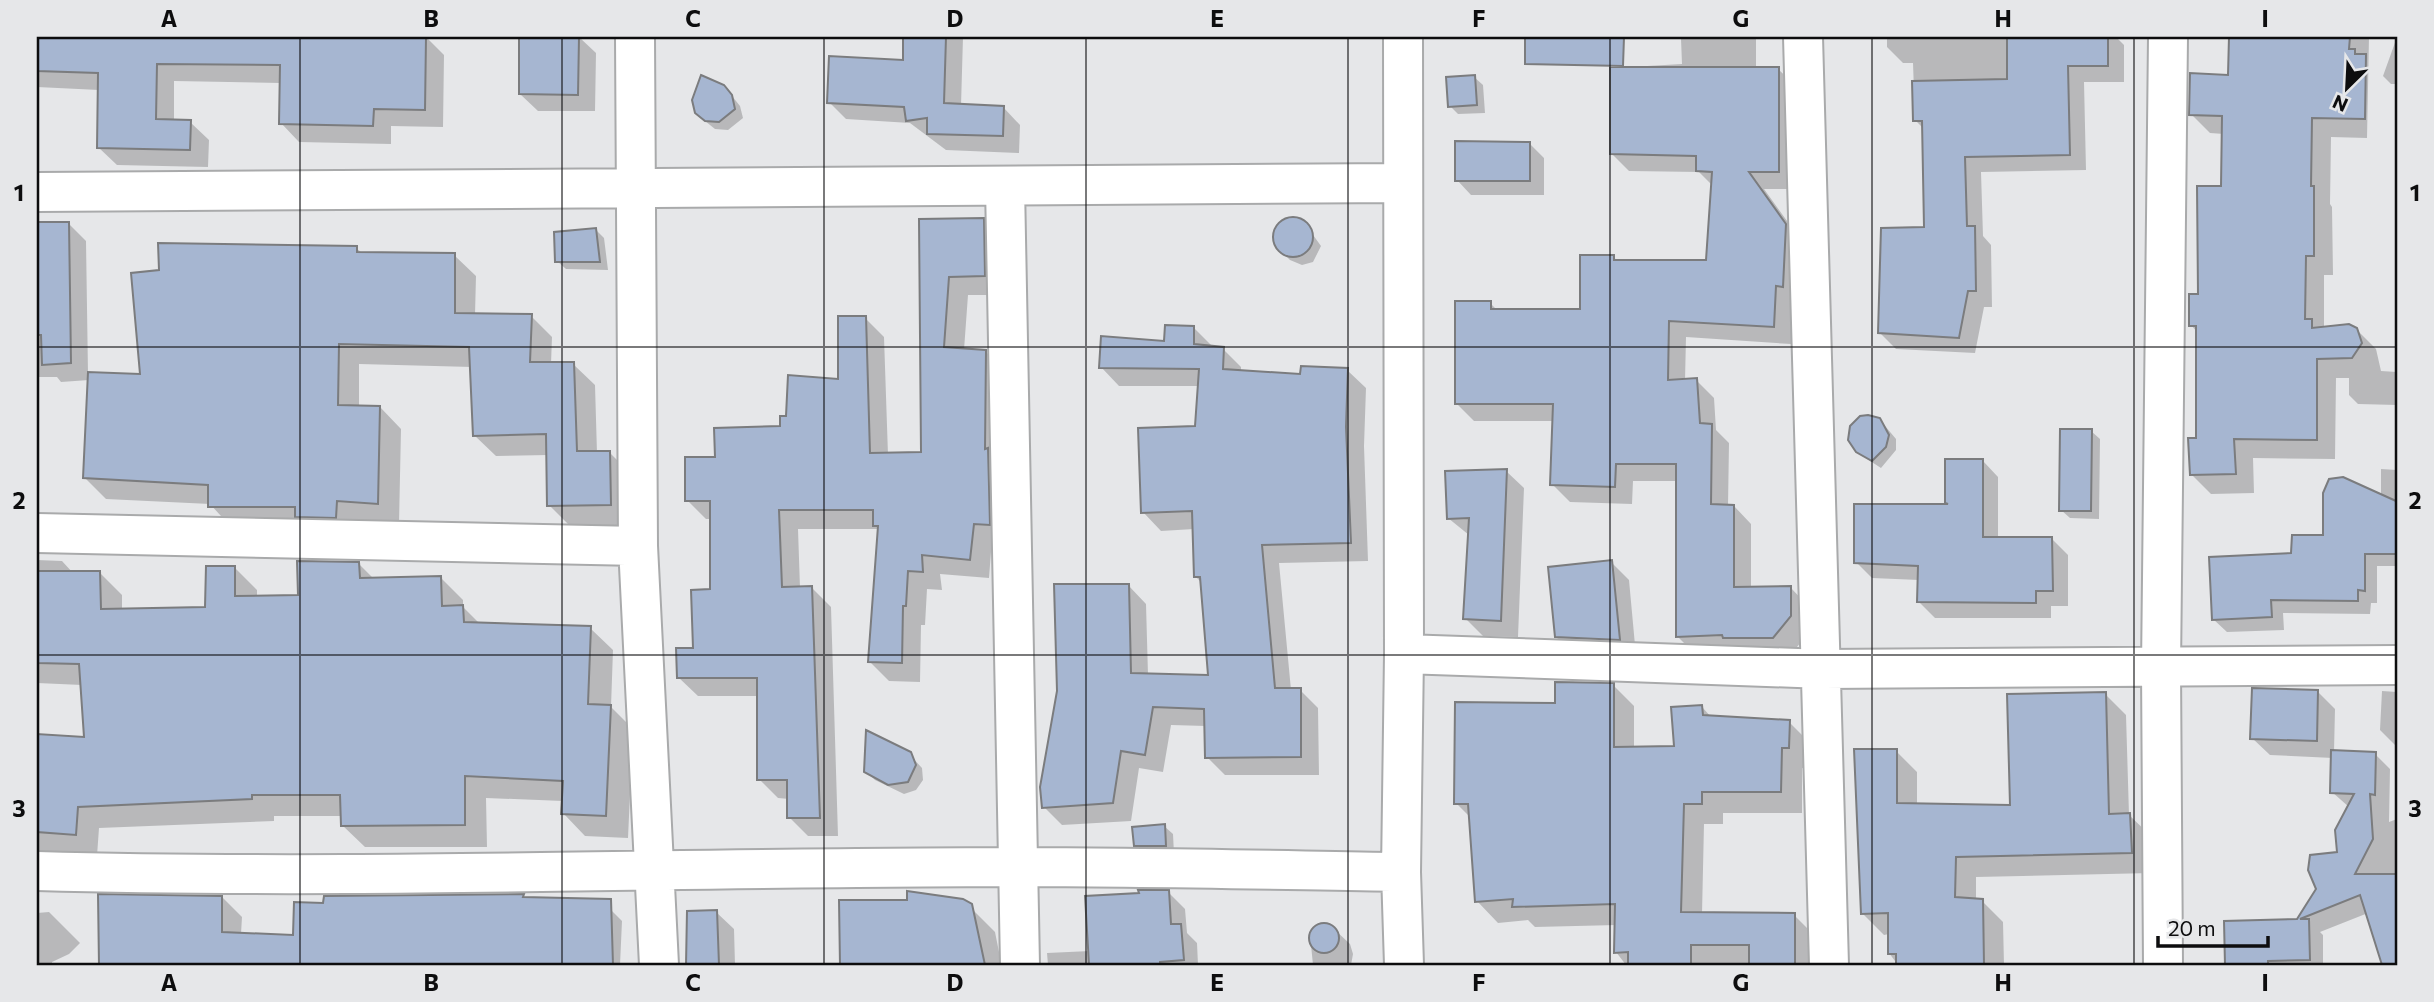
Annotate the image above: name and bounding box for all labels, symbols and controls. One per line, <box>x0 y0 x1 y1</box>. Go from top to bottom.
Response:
text: A <box>161 4 178 32</box>
text: B <box>423 4 439 32</box>
text: C <box>685 4 701 32</box>
text: D <box>947 4 964 32</box>
text: E <box>1210 4 1224 32</box>
text: F <box>1472 4 1486 32</box>
text: G <box>1733 4 1749 32</box>
text: H <box>1994 4 2012 32</box>
text: I <box>2261 4 2269 32</box>
north arrow <box>2312 52 2382 122</box>
text: N <box>2329 91 2351 117</box>
text: 1 <box>14 178 24 206</box>
text: 1 <box>2410 178 2420 206</box>
text: 2 <box>12 486 26 514</box>
text: 2 <box>2408 486 2422 514</box>
text: 3 <box>12 794 26 822</box>
text: 3 <box>2408 794 2422 822</box>
scale bar <box>2158 904 2268 948</box>
text: 20 m <box>2168 915 2216 940</box>
text: A <box>161 968 178 996</box>
text: B <box>423 968 439 996</box>
text: C <box>685 968 701 996</box>
text: D <box>947 968 964 996</box>
text: E <box>1210 968 1224 996</box>
text: F <box>1472 968 1486 996</box>
text: G <box>1733 968 1749 996</box>
text: H <box>1994 968 2012 996</box>
text: I <box>2261 968 2269 996</box>

